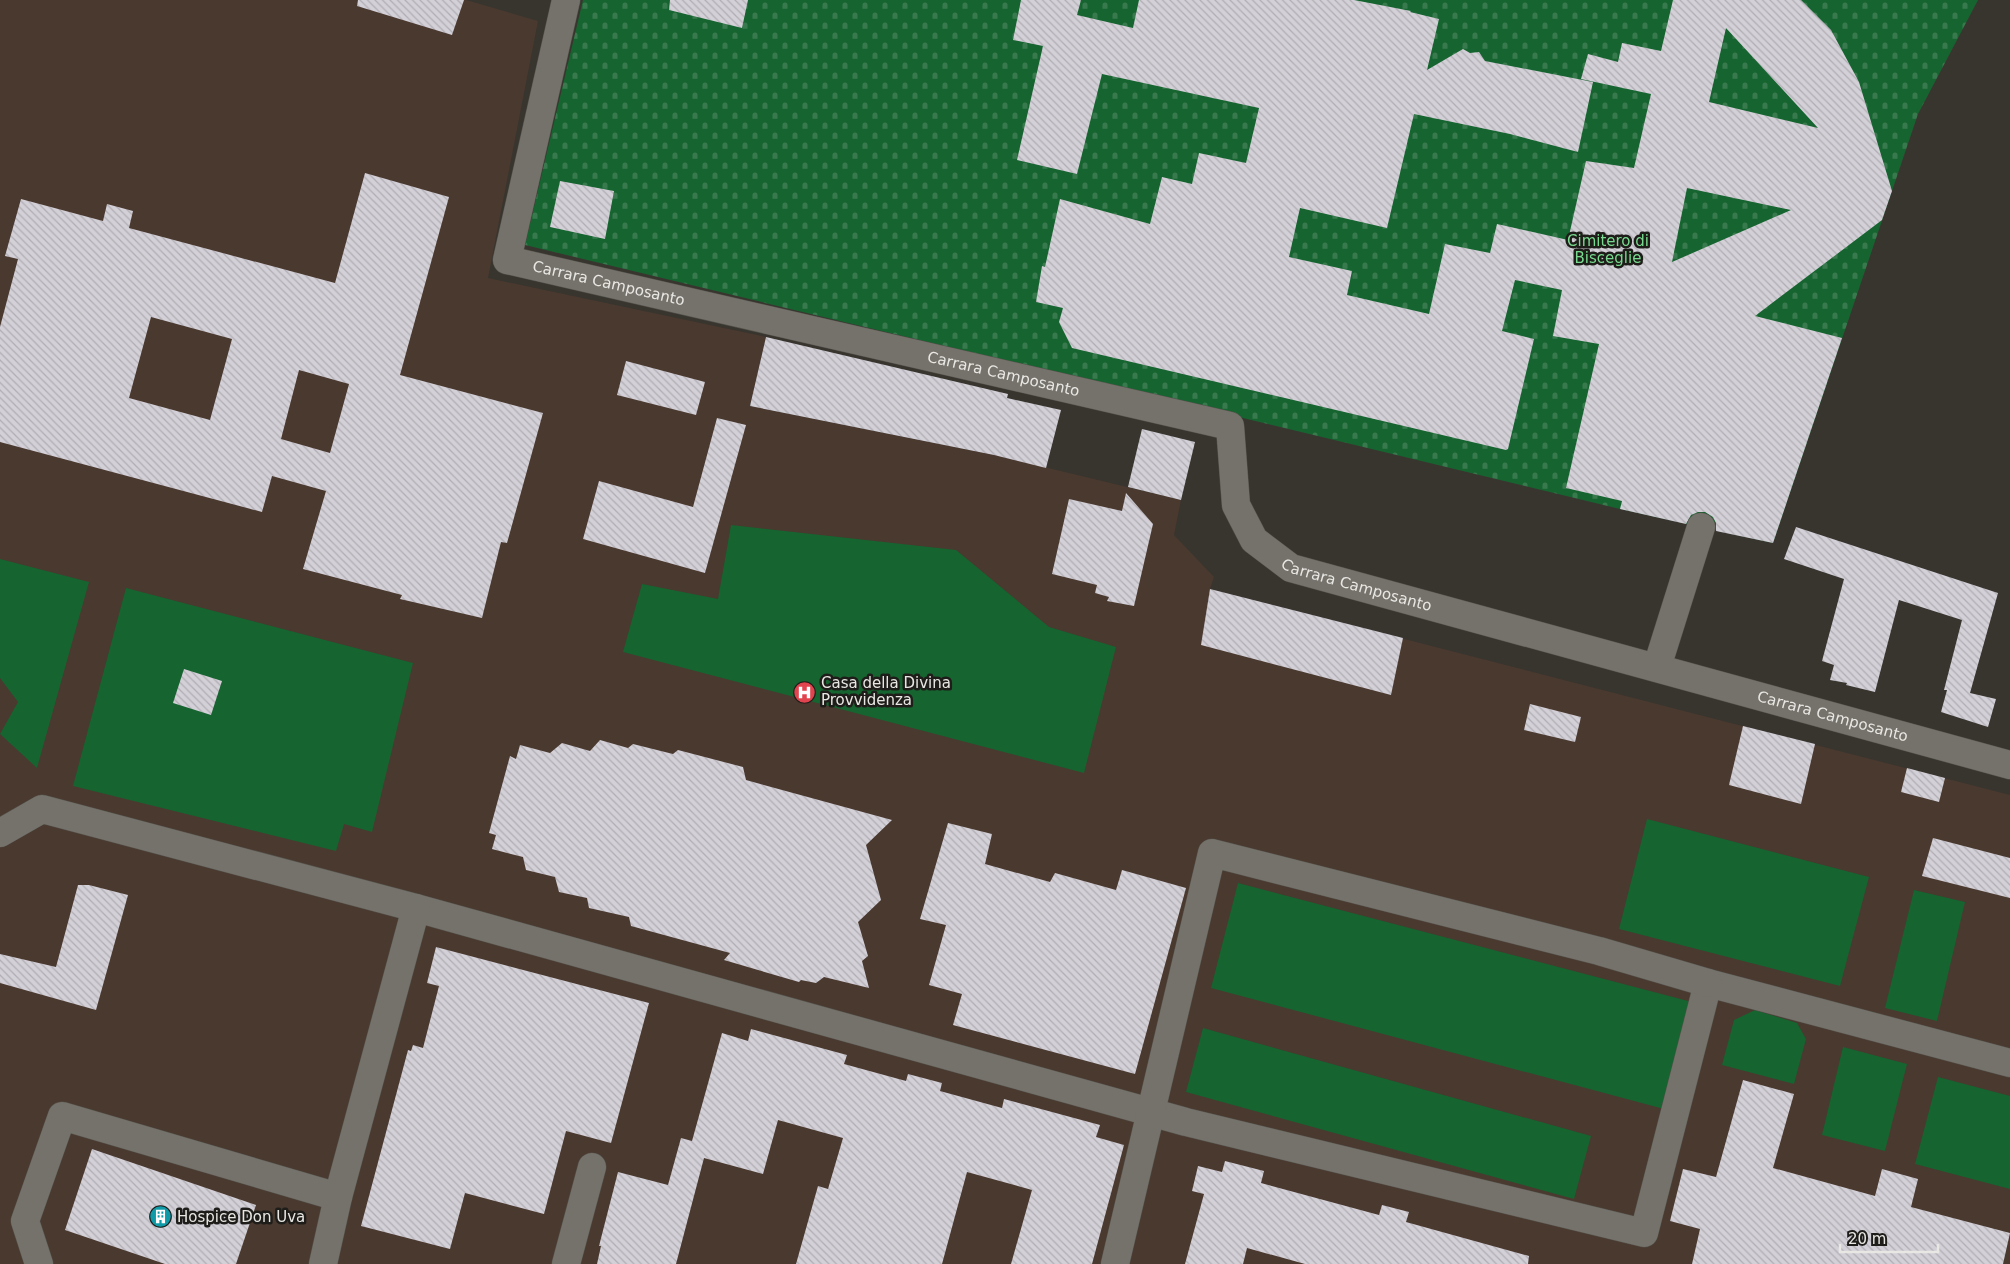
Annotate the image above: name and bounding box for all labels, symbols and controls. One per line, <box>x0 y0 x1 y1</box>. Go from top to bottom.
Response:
park label: Cimitero di Bisceglie <box>1567 232 1649 267</box>
street label: Carrara Camposanto <box>531 257 687 310</box>
street label: Carrara Camposanto <box>926 348 1081 400</box>
street label: Carrara Camposanto <box>1277 555 1434 615</box>
place label: Casa della Divina Provvidenza <box>821 674 951 709</box>
hospital icon: Casa della Divina Provvidenza <box>793 680 817 704</box>
street label: Carrara Camposanto <box>1755 687 1910 746</box>
building icon: Hospice Don Uva <box>149 1205 173 1229</box>
place label: Hospice Don Uva <box>177 1208 305 1226</box>
scale bar <box>1840 1222 1938 1254</box>
text: 20 m <box>1848 1230 1886 1248</box>

